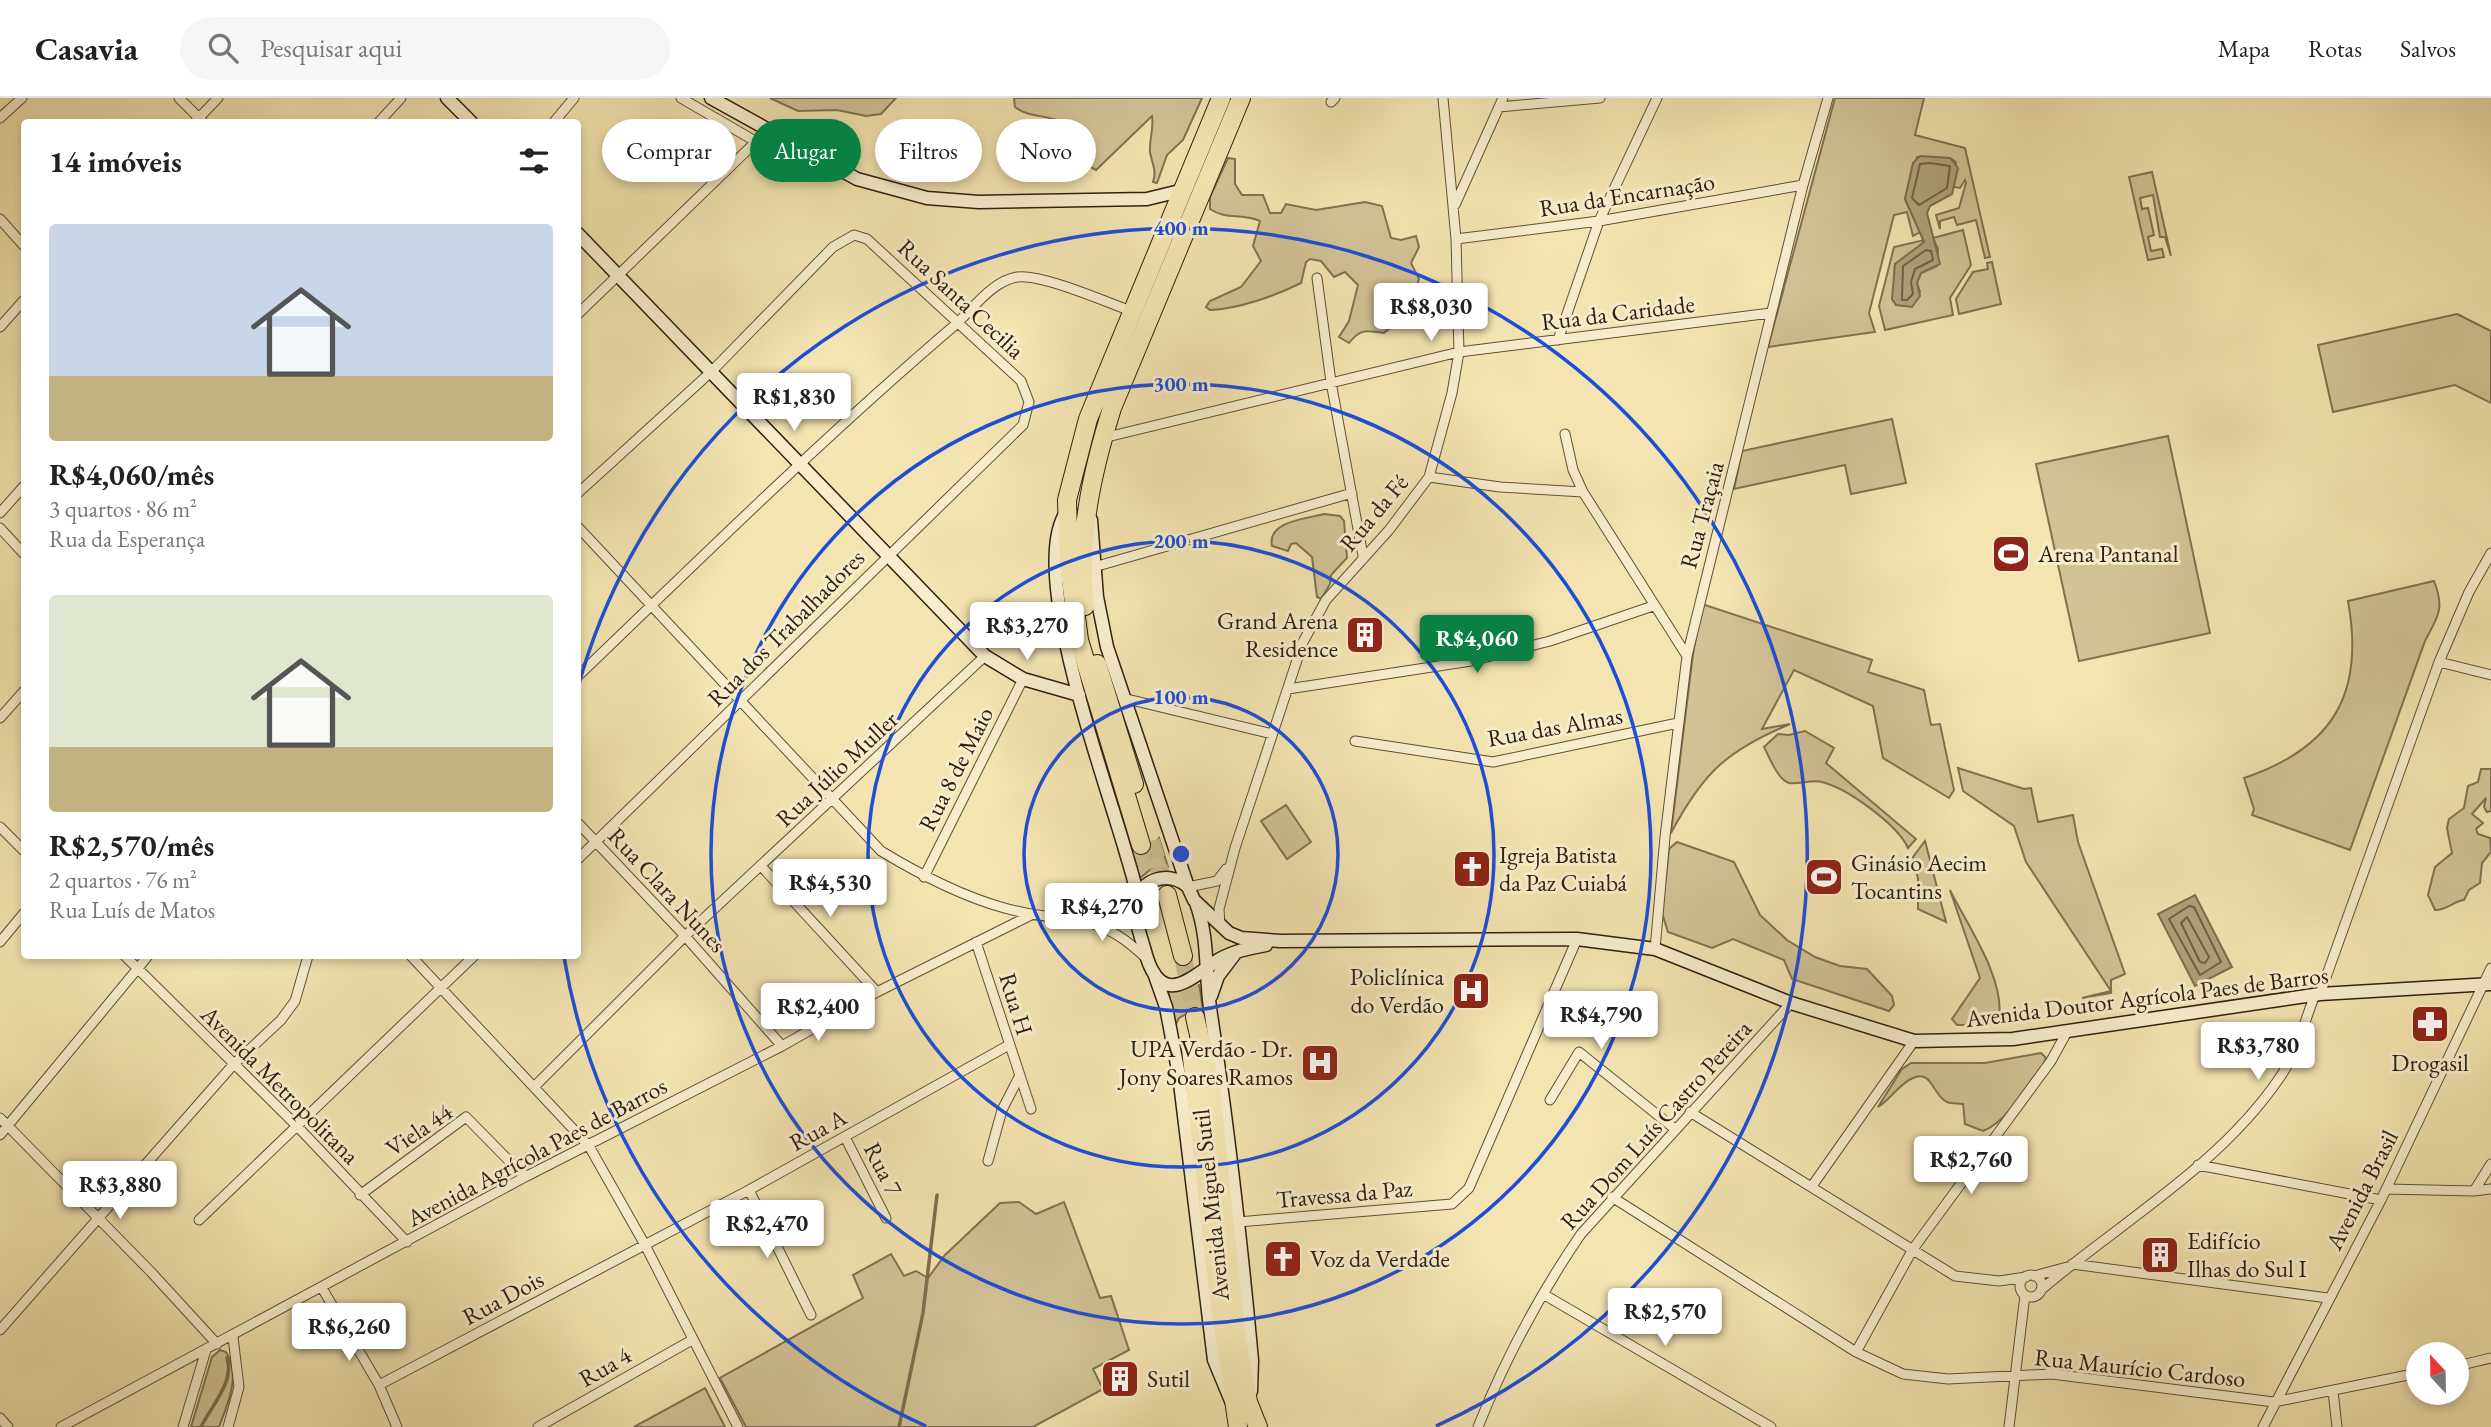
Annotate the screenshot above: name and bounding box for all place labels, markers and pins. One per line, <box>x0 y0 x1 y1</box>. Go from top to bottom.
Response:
pin: R$8,030 <box>1366 284 1496 343</box>
pin: R$1,830 <box>729 374 859 433</box>
sports icon: Arena Pantanal <box>1990 533 2032 575</box>
place label: Arena Pantanal <box>2037 538 2179 569</box>
pin: R$3,270 <box>962 602 1092 662</box>
place label: Grand Arena Residence <box>1217 605 1338 664</box>
building icon: Grand Arena Residence <box>1344 614 1386 656</box>
pin: R$4,060 <box>1412 616 1542 675</box>
place label: Igreja Batista da Paz Cuiabá <box>1499 839 1628 898</box>
centre of rings <box>1169 842 1193 866</box>
place label: Ginásio Aecim Tocantins <box>1851 847 1987 906</box>
church icon: Igreja Batista da Paz Cuiabá <box>1451 848 1493 890</box>
sports icon: Ginásio Aecim Tocantins <box>1803 856 1845 898</box>
pin: R$4,530 <box>765 860 895 919</box>
pin: R$4,270 <box>1037 884 1167 943</box>
place label: Policlínica do Verdão <box>1350 961 1444 1020</box>
hospital icon: Policlínica do Verdão <box>1450 970 1492 1012</box>
pin: R$2,400 <box>753 984 883 1043</box>
pin: R$4,790 <box>1536 992 1666 1051</box>
pharmacy icon: Drogasil <box>2409 1003 2451 1045</box>
pin: R$3,780 <box>2193 1023 2323 1082</box>
place label: UPA Verdão - Dr. Jony Soares Ramos <box>1117 1033 1293 1092</box>
hospital icon: UPA Verdão - Dr. Jony Soares Ramos <box>1299 1042 1341 1084</box>
place label: Drogasil <box>2391 1047 2469 1078</box>
pin: R$2,760 <box>1906 1136 2036 1196</box>
pin: R$3,880 <box>55 1162 185 1221</box>
pin: R$2,470 <box>702 1200 832 1260</box>
place label: Edifício Ilhas do Sul I <box>2187 1225 2307 1284</box>
building icon: Edifício Ilhas do Sul I <box>2139 1234 2181 1276</box>
church icon: Voz da Verdade <box>1262 1238 1304 1280</box>
place label: Voz da Verdade <box>1310 1243 1450 1274</box>
pin: R$2,570 <box>1600 1288 1730 1348</box>
pin: R$6,260 <box>284 1304 414 1363</box>
building icon: Sutil <box>1099 1358 1141 1400</box>
place label: Sutil <box>1147 1363 1190 1394</box>

